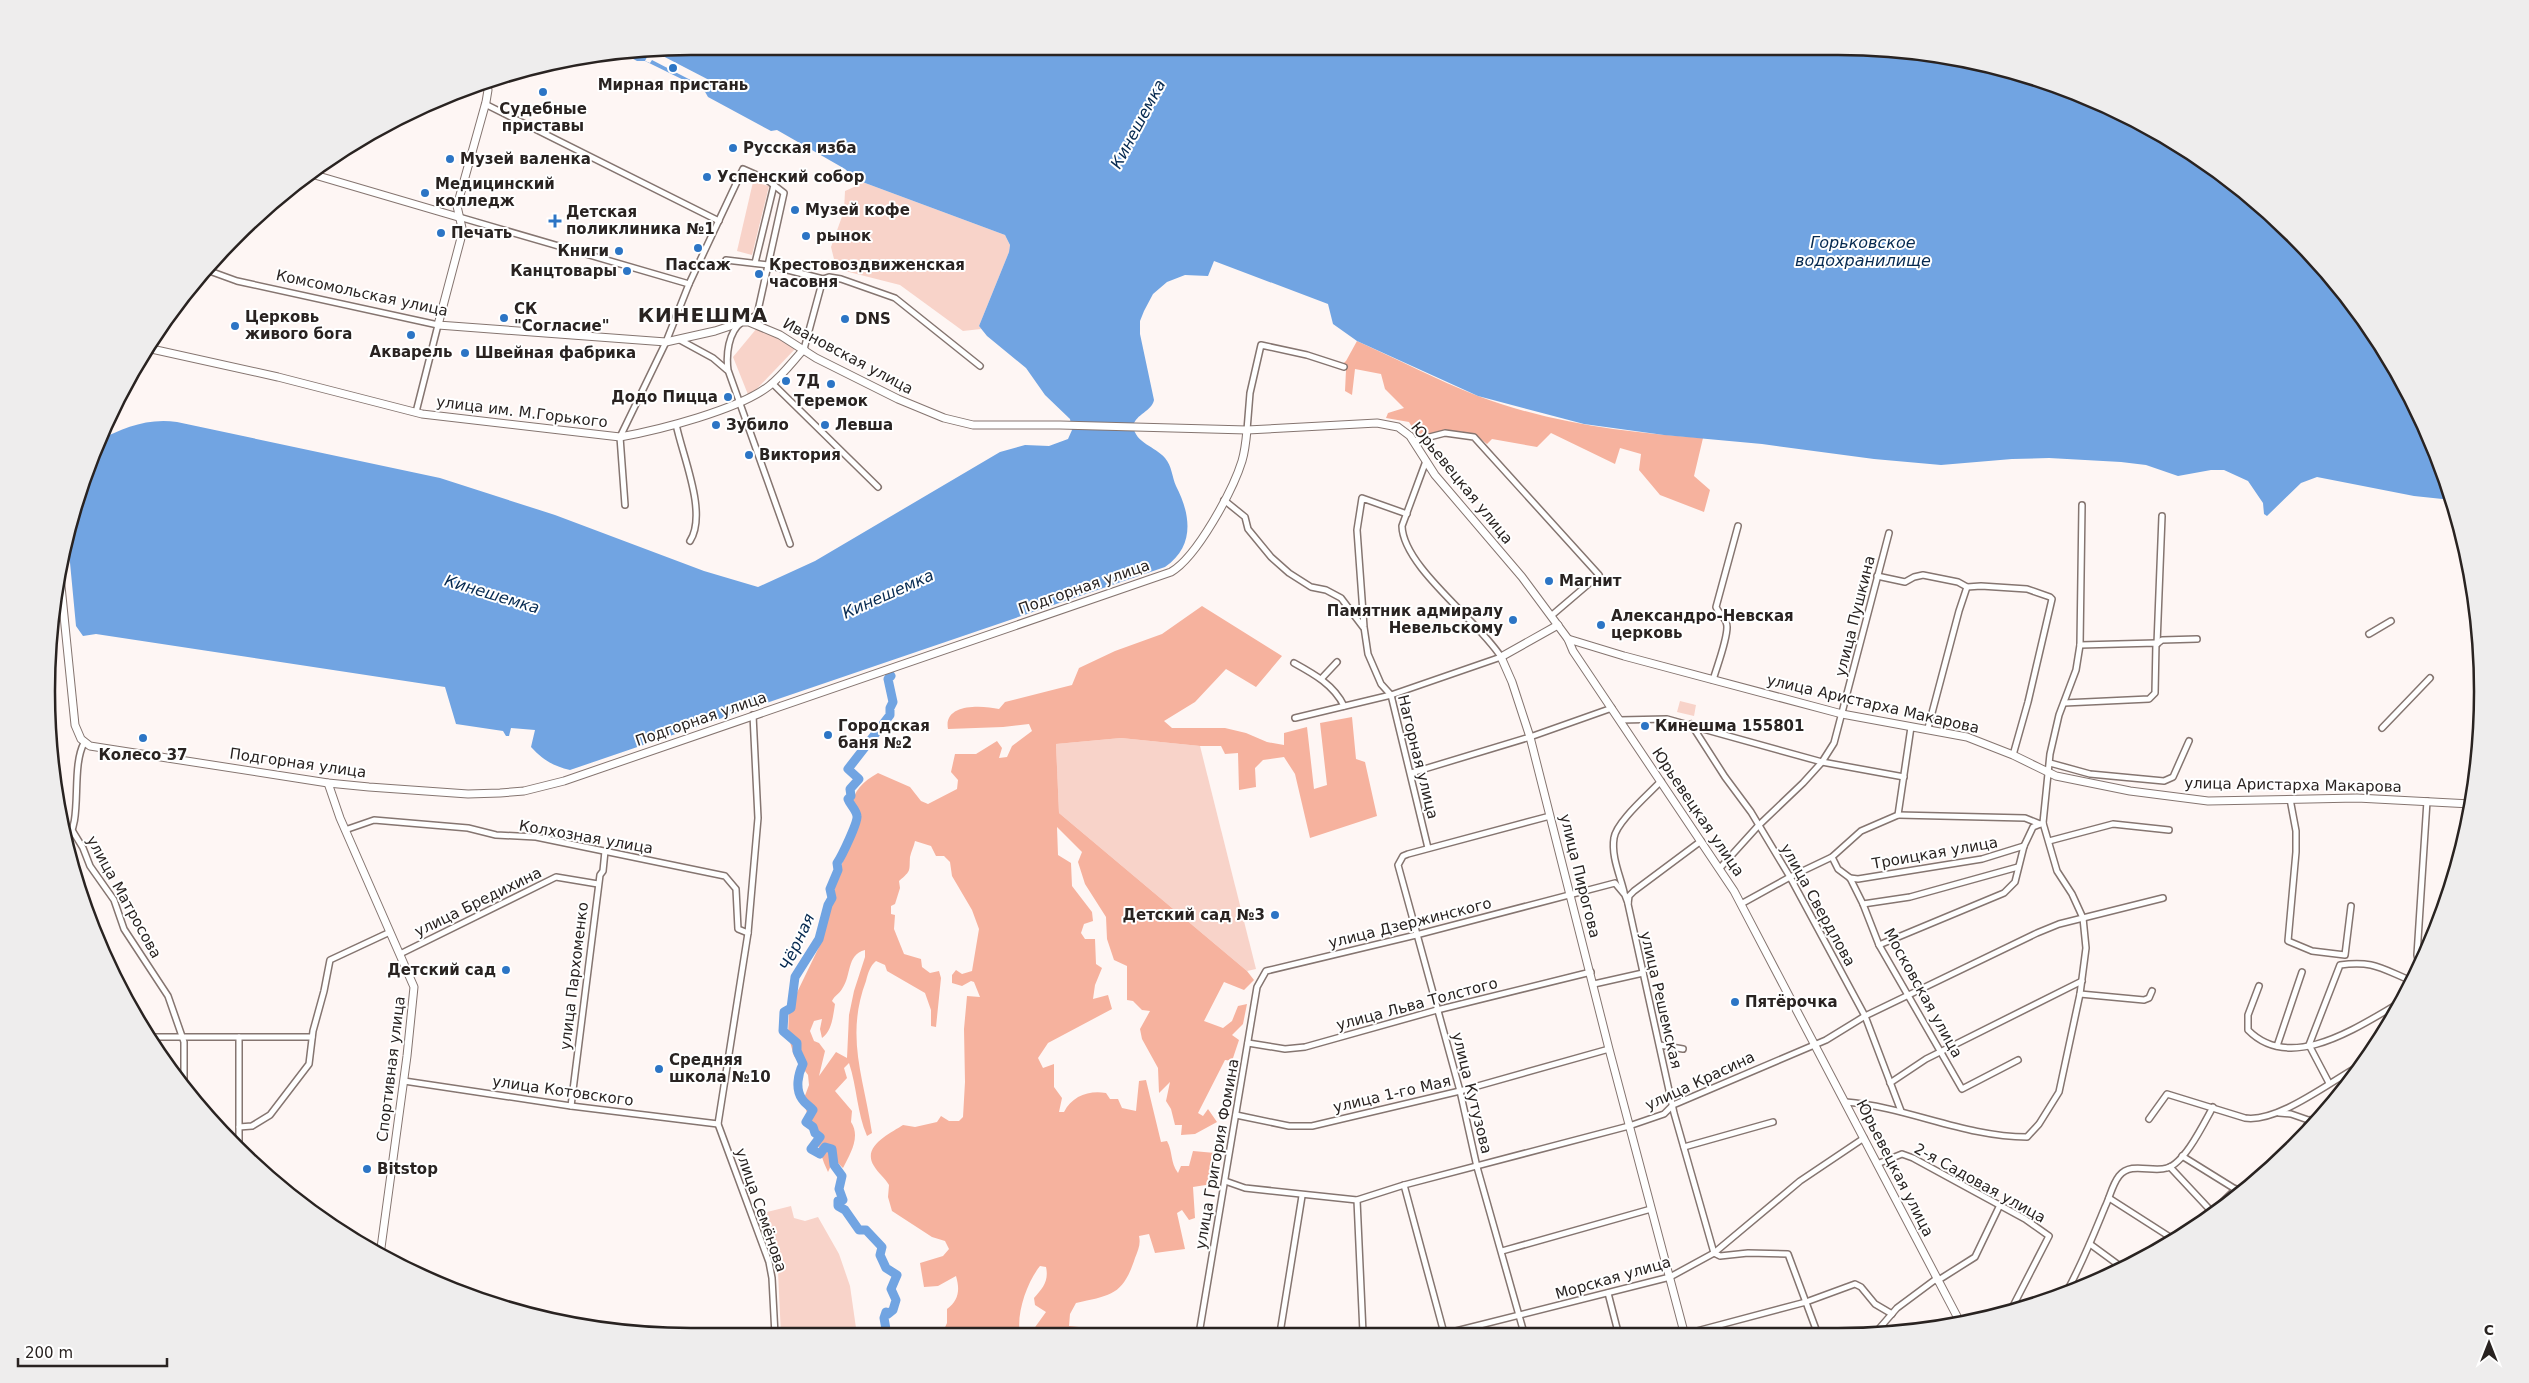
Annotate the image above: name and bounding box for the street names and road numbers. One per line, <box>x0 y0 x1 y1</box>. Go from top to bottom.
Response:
street label: Комсомольская улица <box>274 266 450 320</box>
street label: Ивановская улица <box>780 314 916 398</box>
street label: улица им. М.Горького <box>435 393 609 431</box>
street label: Юрьевецкая улица <box>1407 418 1517 548</box>
street label: улица Пушкина <box>1831 554 1879 678</box>
street label: Подгорная улица <box>1016 556 1152 618</box>
street label: улица Аристарха Макарова <box>1765 671 1981 737</box>
street label: Подгорная улица <box>633 688 769 750</box>
street label: Нагорная улица <box>1394 693 1442 821</box>
street label: Подгорная улица <box>229 744 367 782</box>
street label: Юрьевецкая улица <box>1648 744 1748 880</box>
street label: улица Аристарха Макарова <box>2184 774 2402 796</box>
street label: улица Пирогова <box>1556 812 1604 940</box>
street label: Колхозная улица <box>518 816 654 858</box>
street label: улица Матросова <box>83 833 165 961</box>
street label: Троицкая улица <box>1870 833 1999 873</box>
street label: улица Свердлова <box>1777 840 1859 970</box>
street label: улица Бредихина <box>412 863 544 941</box>
street label: улица Дзержинского <box>1327 894 1493 952</box>
street label: улица Пархоменко <box>556 901 592 1051</box>
street label: Московская улица <box>1880 925 1966 1061</box>
street label: улица Решемская <box>1636 930 1686 1070</box>
street label: улица Льва Толстого <box>1334 974 1500 1034</box>
street label: Спортивная улица <box>373 995 409 1143</box>
street label: улица Кутузова <box>1448 1030 1496 1156</box>
street label: улица Красина <box>1642 1048 1758 1114</box>
street label: улица Григория Фомина <box>1191 1057 1243 1251</box>
street label: улица Котовского <box>491 1072 635 1110</box>
street label: улица 1-го Мая <box>1331 1072 1453 1116</box>
street label: Юрьевецкая улица <box>1853 1096 1937 1240</box>
street label: 2-я Садовая улица <box>1911 1139 2049 1227</box>
street label: улица Семёнова <box>731 1146 791 1274</box>
street label: Морская улица <box>1553 1253 1673 1303</box>

